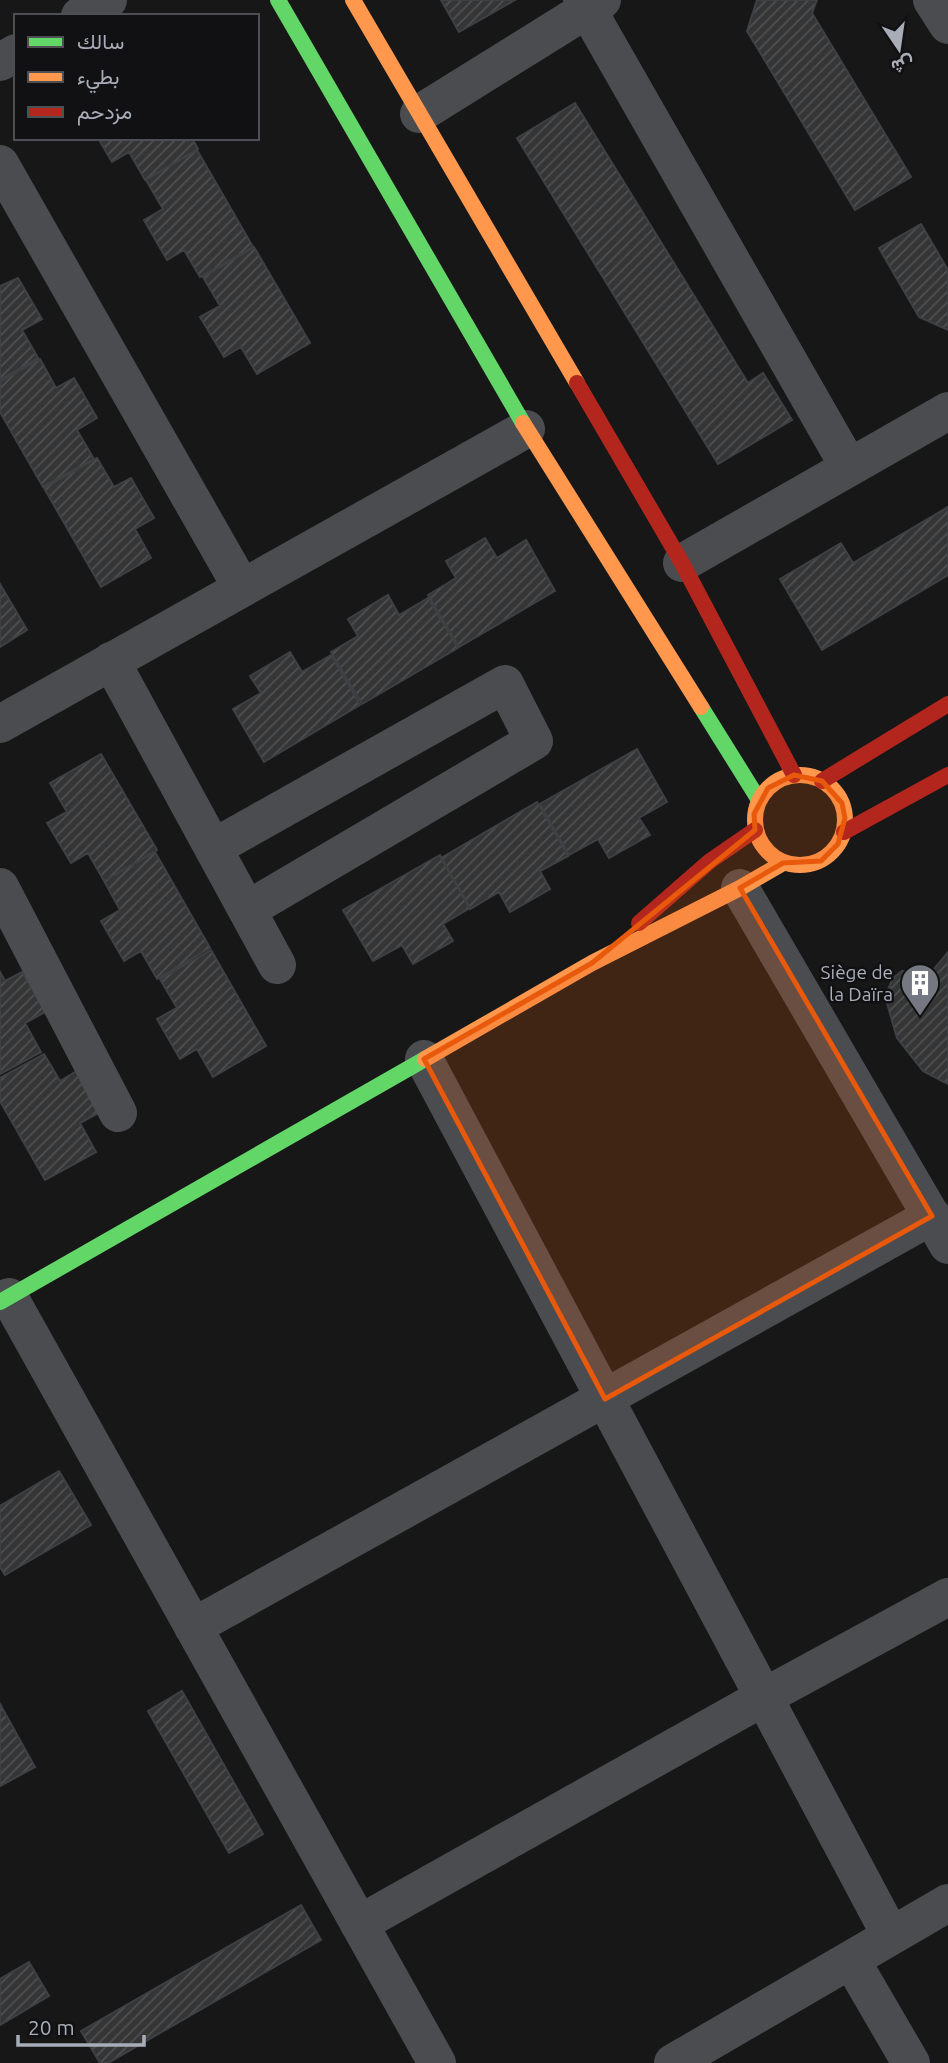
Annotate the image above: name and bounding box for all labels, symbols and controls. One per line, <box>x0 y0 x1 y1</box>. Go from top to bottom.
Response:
legend <box>14 14 259 140</box>
north arrow <box>864 14 934 84</box>
text: سالك <box>77 29 124 53</box>
text: ش <box>889 51 916 79</box>
text: بطيء <box>77 64 120 94</box>
text: مزدحم <box>77 99 132 126</box>
place label: Siège de la Daïra <box>821 961 893 1005</box>
building icon: Siège de la Daïra <box>899 962 941 1017</box>
scale bar <box>18 2004 144 2048</box>
text: 20 m <box>28 2015 75 2039</box>

